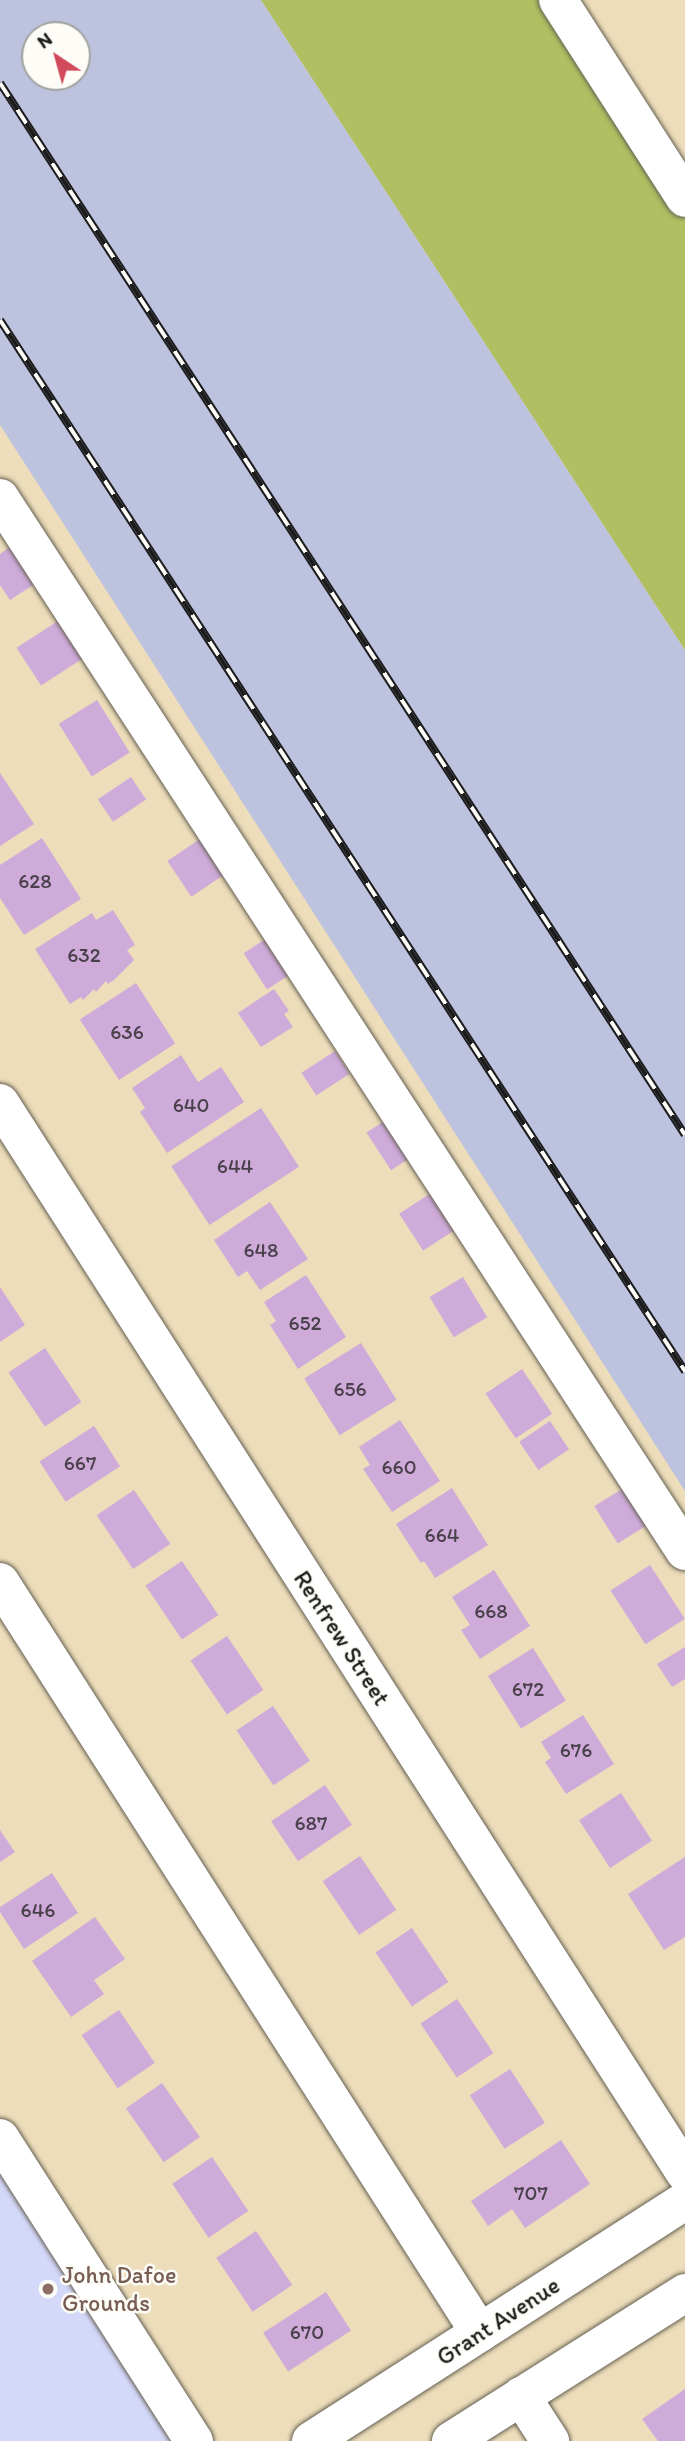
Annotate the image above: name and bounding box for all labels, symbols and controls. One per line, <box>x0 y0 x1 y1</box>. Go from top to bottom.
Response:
north arrow <box>21 21 91 91</box>
text: N <box>33 27 56 53</box>
house number: 628 <box>18 868 52 894</box>
house number: 632 <box>67 942 101 968</box>
house number: 636 <box>110 1019 144 1045</box>
house number: 640 <box>173 1092 209 1118</box>
house number: 644 <box>217 1153 253 1179</box>
house number: 648 <box>243 1237 279 1263</box>
house number: 652 <box>288 1310 322 1336</box>
house number: 656 <box>333 1376 367 1402</box>
house number: 667 <box>64 1450 96 1476</box>
house number: 660 <box>381 1454 417 1480</box>
house number: 664 <box>425 1522 459 1548</box>
street label: Renfrew Street <box>288 1565 396 1711</box>
house number: 668 <box>474 1598 508 1624</box>
house number: 672 <box>512 1676 544 1702</box>
house number: 676 <box>560 1737 592 1763</box>
house number: 687 <box>294 1810 328 1836</box>
house number: 646 <box>21 1897 55 1923</box>
house number: 707 <box>514 2180 548 2206</box>
place label: John Dafoe Grounds <box>62 2261 178 2317</box>
street label: Grant Avenue <box>431 2271 565 2371</box>
marker: John Dafoe Grounds <box>40 2281 56 2297</box>
house number: 670 <box>290 2319 324 2345</box>

